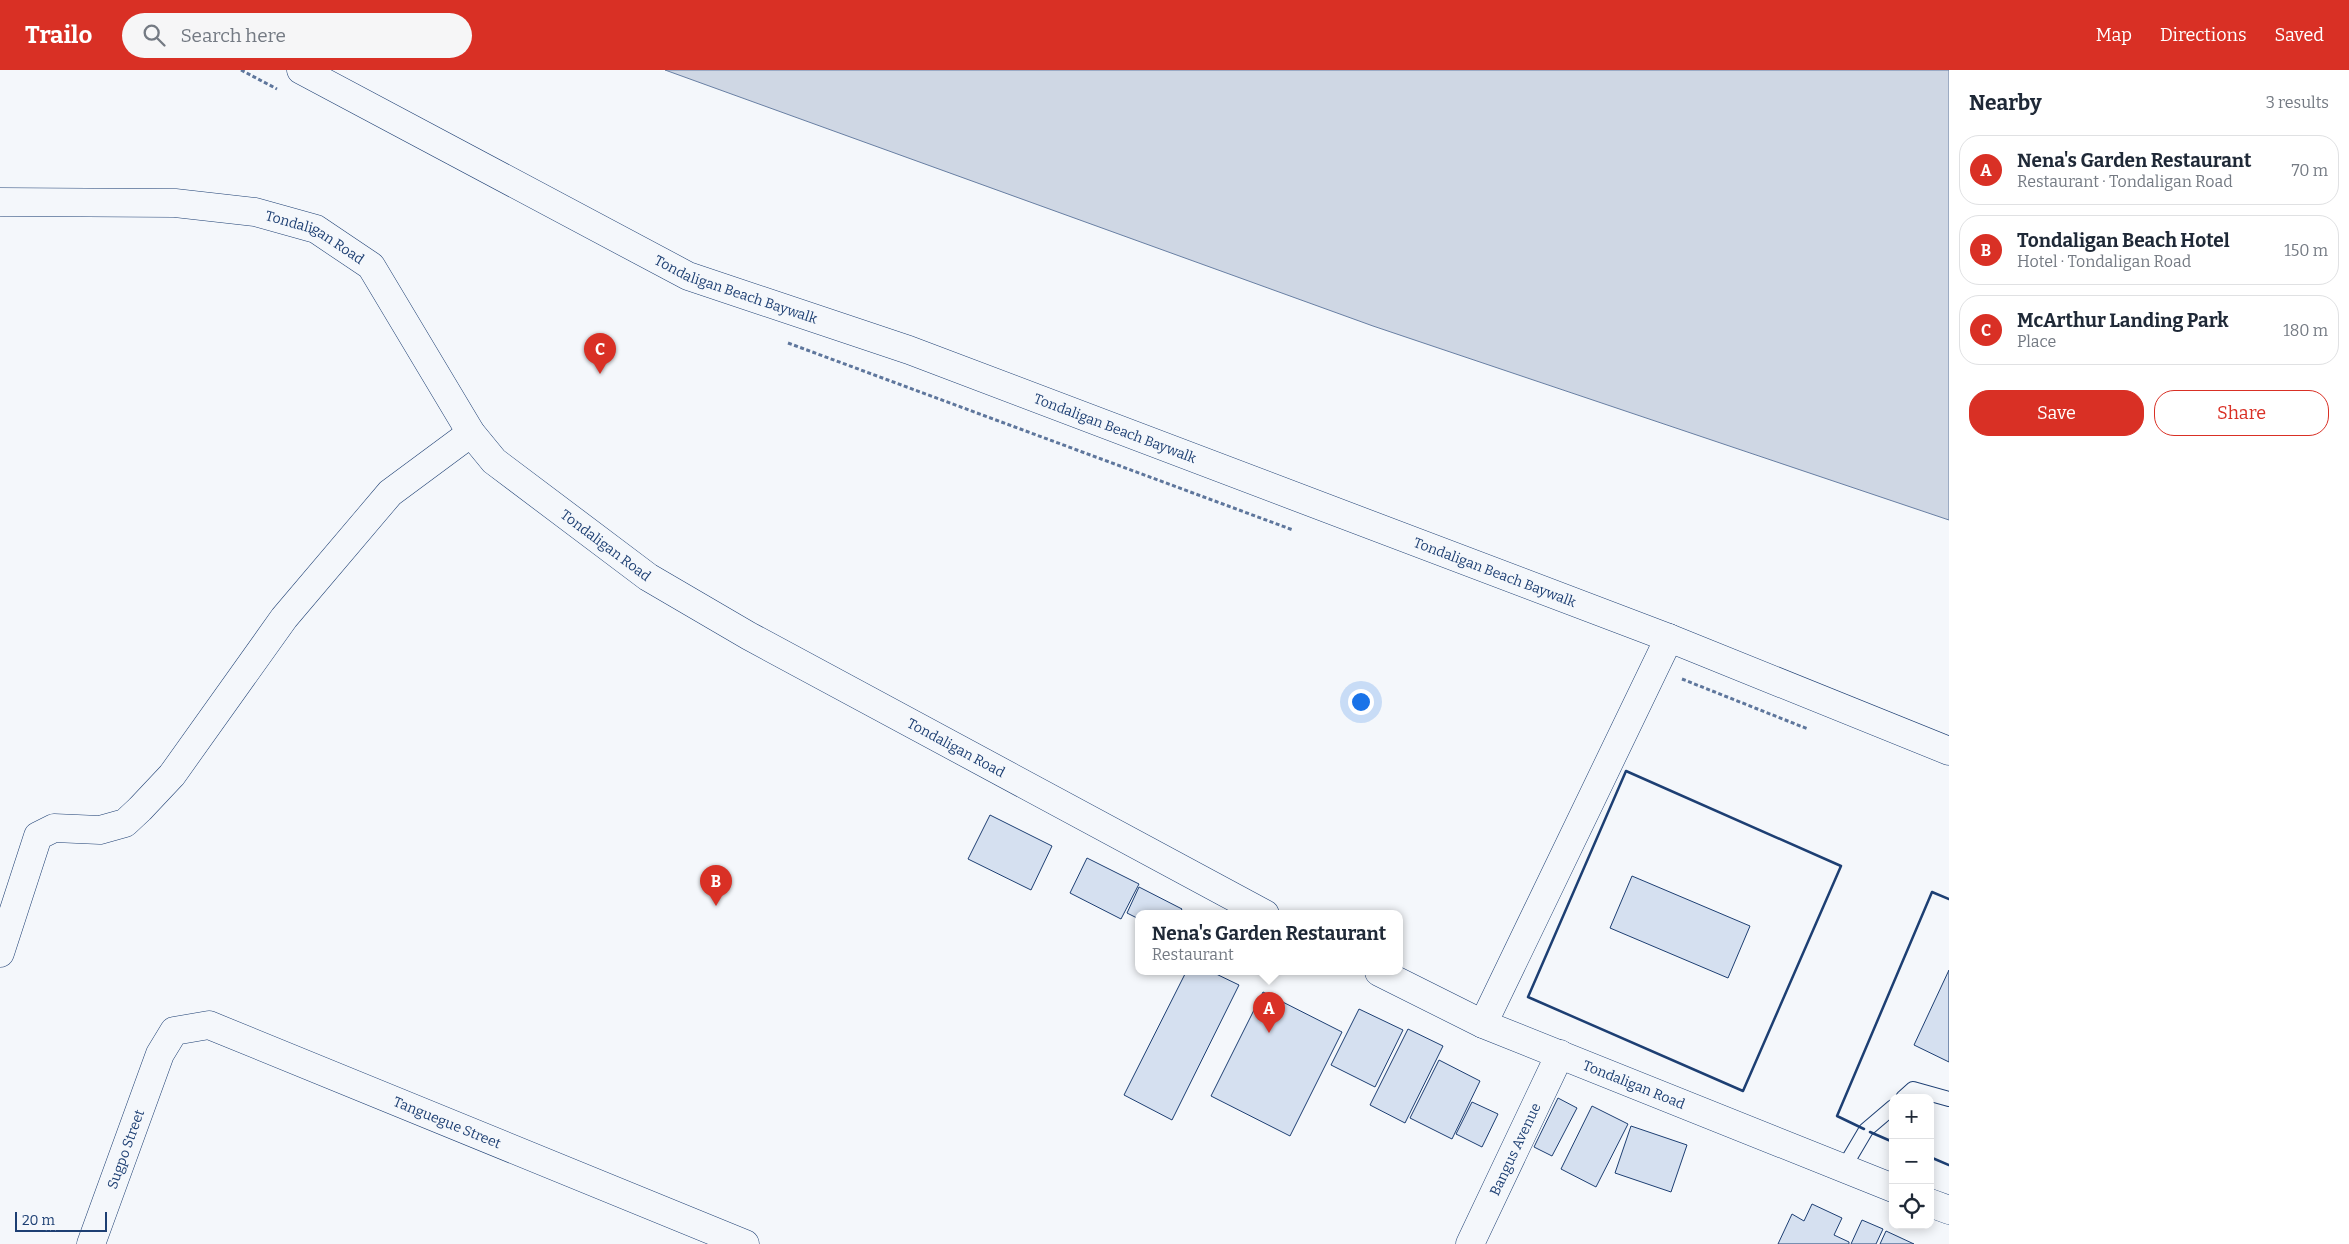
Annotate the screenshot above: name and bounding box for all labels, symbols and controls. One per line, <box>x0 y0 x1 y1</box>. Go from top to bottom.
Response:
search box <box>122 13 472 58</box>
text: Trailo <box>25 21 92 49</box>
icon: search <box>140 21 168 49</box>
text: Search here <box>180 24 286 47</box>
text: Map <box>2096 24 2132 46</box>
text: Directions <box>2160 24 2247 46</box>
text: Saved <box>2275 24 2324 46</box>
text: Nearby <box>1969 90 2042 116</box>
text: 3 results <box>2266 93 2329 112</box>
text: Nena's Garden Restaurant <box>2017 149 2252 172</box>
text: A <box>1980 161 1992 180</box>
text: 70 m <box>2292 161 2328 180</box>
text: Restaurant · Tondaligan Road <box>2017 172 2233 191</box>
street label: Tondaligan Road <box>264 207 368 268</box>
text: Tondaligan Beach Hotel <box>2017 229 2230 252</box>
text: B <box>1981 241 1991 260</box>
text: 150 m <box>2284 241 2328 260</box>
street label: Tondaligan Beach Baywalk <box>652 251 820 327</box>
text: Hotel · Tondaligan Road <box>2017 252 2191 271</box>
text: McArthur Landing Park <box>2017 309 2229 332</box>
text: C <box>1981 321 1991 340</box>
text: 180 m <box>2283 321 2328 340</box>
text: Place <box>2017 332 2056 351</box>
pin: C <box>584 333 616 374</box>
street label: Tondaligan Beach Baywalk <box>1032 390 1199 467</box>
button: Save <box>1969 390 2144 436</box>
button: Share <box>2154 390 2329 436</box>
street label: Tondaligan Road <box>557 506 654 585</box>
street label: Tondaligan Beach Baywalk <box>1411 534 1579 611</box>
your location <box>1348 689 1374 715</box>
street label: Tondaligan Road <box>904 714 1008 781</box>
pin: B <box>700 865 732 906</box>
popup <box>1135 910 1403 975</box>
text: Nena's Garden Restaurant <box>1152 922 1386 945</box>
text: Restaurant <box>1152 945 1234 964</box>
pin: A <box>1253 992 1285 1033</box>
street label: Tondaligan Road <box>1581 1056 1688 1112</box>
street label: Tanguegue Street <box>391 1093 504 1152</box>
map controls <box>1889 1094 1934 1229</box>
button: + <box>1889 1094 1934 1139</box>
street label: Bangus Avenue <box>1486 1100 1544 1198</box>
street label: Sugpo Street <box>103 1107 148 1191</box>
button: − <box>1889 1139 1934 1184</box>
button: locate <box>1889 1184 1934 1229</box>
scale bar <box>15 1209 108 1232</box>
text: 20 m <box>22 1212 55 1229</box>

